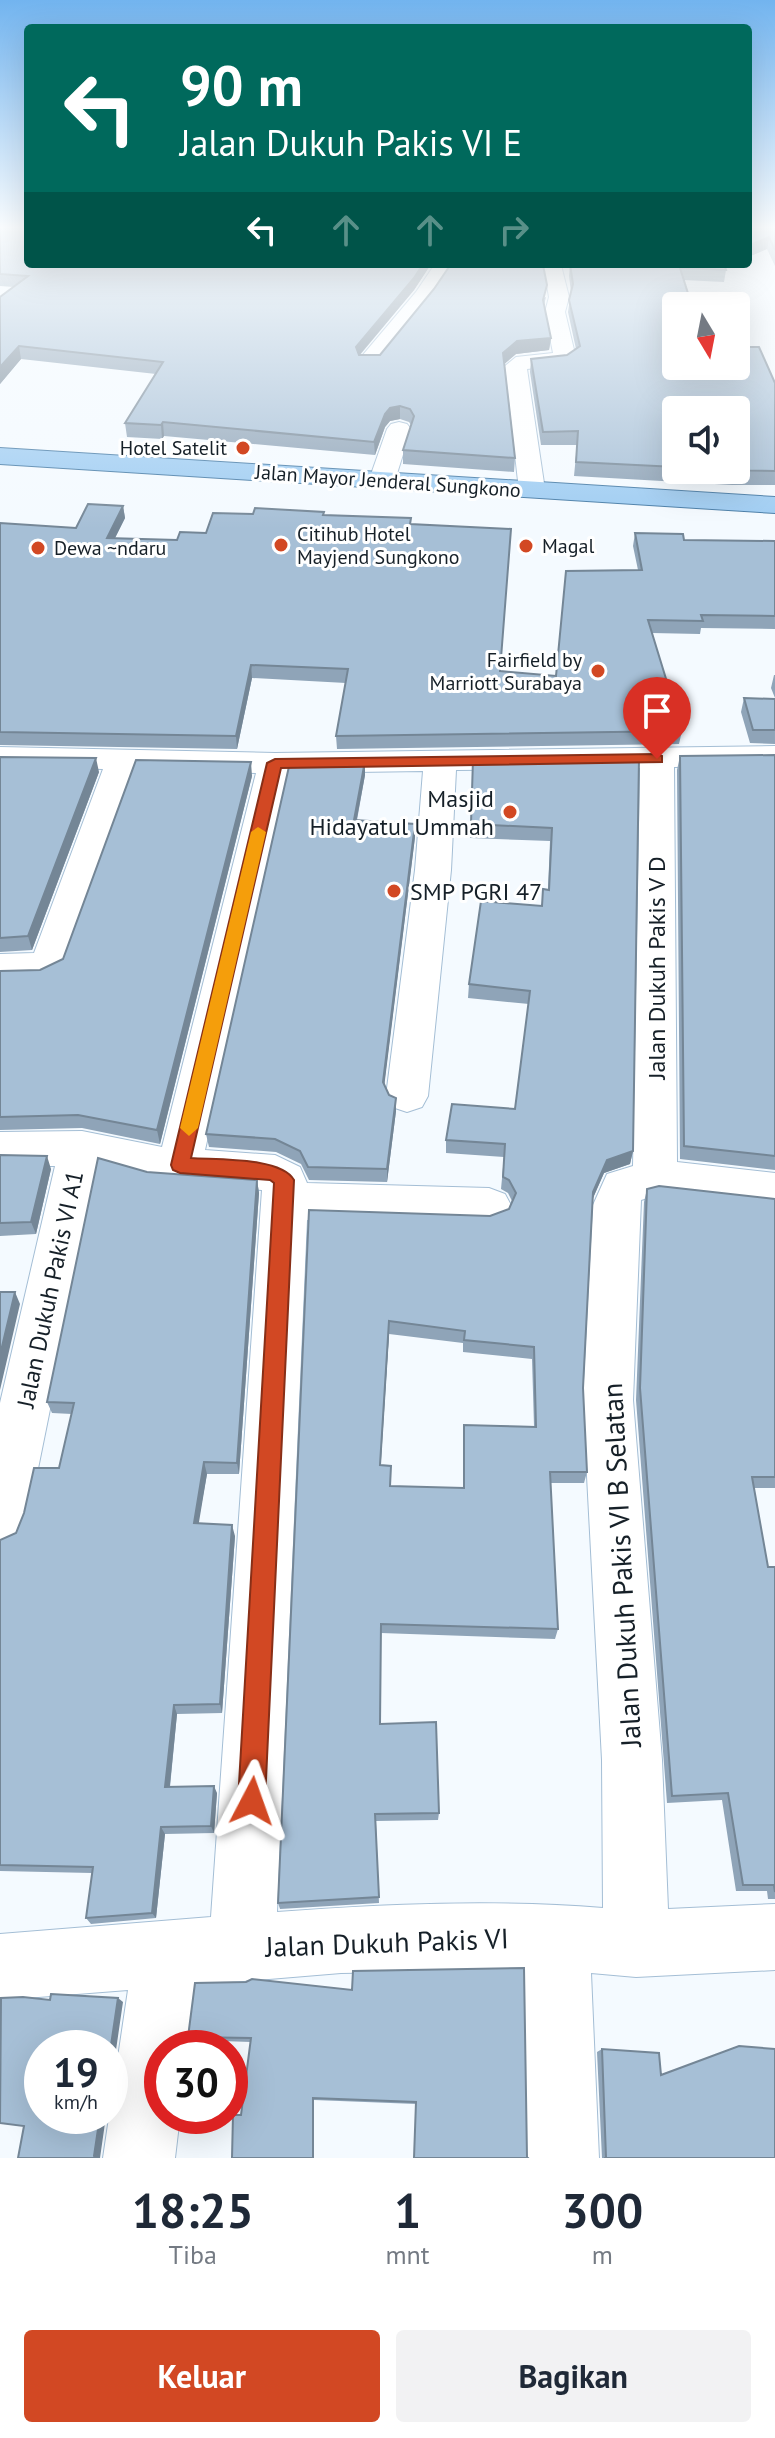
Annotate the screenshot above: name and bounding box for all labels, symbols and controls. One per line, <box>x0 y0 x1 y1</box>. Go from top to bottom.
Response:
text: 90 m <box>180 49 303 121</box>
icon: left <box>48 56 152 160</box>
text: Jalan Dukuh Pakis VI E <box>180 119 522 166</box>
icon: left <box>240 208 284 252</box>
icon: ahead <box>324 208 368 252</box>
icon: ahead <box>408 208 452 252</box>
icon: right <box>492 208 536 252</box>
north arrow <box>662 292 750 380</box>
map controls <box>662 292 750 484</box>
button: sound <box>662 396 750 484</box>
place label: Hotel Satelit <box>120 435 227 461</box>
marker: Hotel Satelit <box>234 439 252 457</box>
street label: Jalan Mayor Jenderal Sungkono <box>253 459 522 503</box>
place label: Citihub Hotel Mayjend Sungkono <box>297 521 459 570</box>
place label: Magal <box>542 533 594 559</box>
place label: Dewa ~ndaru <box>54 535 166 561</box>
marker: Citihub Hotel Mayjend Sungkono <box>272 536 290 554</box>
marker: Magal <box>517 537 535 555</box>
marker: Dewa ~ndaru <box>29 539 47 557</box>
place label: Fairfield by Marriott Surabaya <box>430 647 583 696</box>
marker: Fairfield by Marriott Surabaya <box>589 662 607 680</box>
pin <box>623 677 691 759</box>
icon: arrive <box>635 689 679 733</box>
place label: Masjid Hidayatul Ummah <box>309 783 494 842</box>
marker: Masjid Hidayatul Ummah <box>501 803 519 821</box>
street label: Jalan Dukuh Pakis V D <box>641 856 672 1081</box>
place label: SMP PGRI 47 <box>410 876 542 907</box>
marker: SMP PGRI 47 <box>385 882 403 900</box>
street label: Jalan Dukuh Pakis VI A1 <box>10 1168 90 1411</box>
street label: Jalan Dukuh Pakis VI B Selatan <box>593 1382 649 1749</box>
position arrow <box>210 1759 294 1843</box>
street label: Jalan Dukuh Pakis VI <box>264 1919 509 1965</box>
speed limit sign: 30 <box>144 2030 248 2134</box>
text: 19 <box>53 2046 99 2098</box>
text: km/h <box>54 2089 98 2115</box>
text: 18:25 <box>132 2179 254 2241</box>
text: 1 <box>394 2179 421 2241</box>
text: 300 <box>561 2179 643 2241</box>
text: Tiba <box>169 2238 217 2271</box>
text: mnt <box>385 2238 430 2271</box>
text: m <box>592 2238 613 2271</box>
button: Keluar <box>24 2330 380 2422</box>
button: Bagikan <box>396 2330 751 2422</box>

